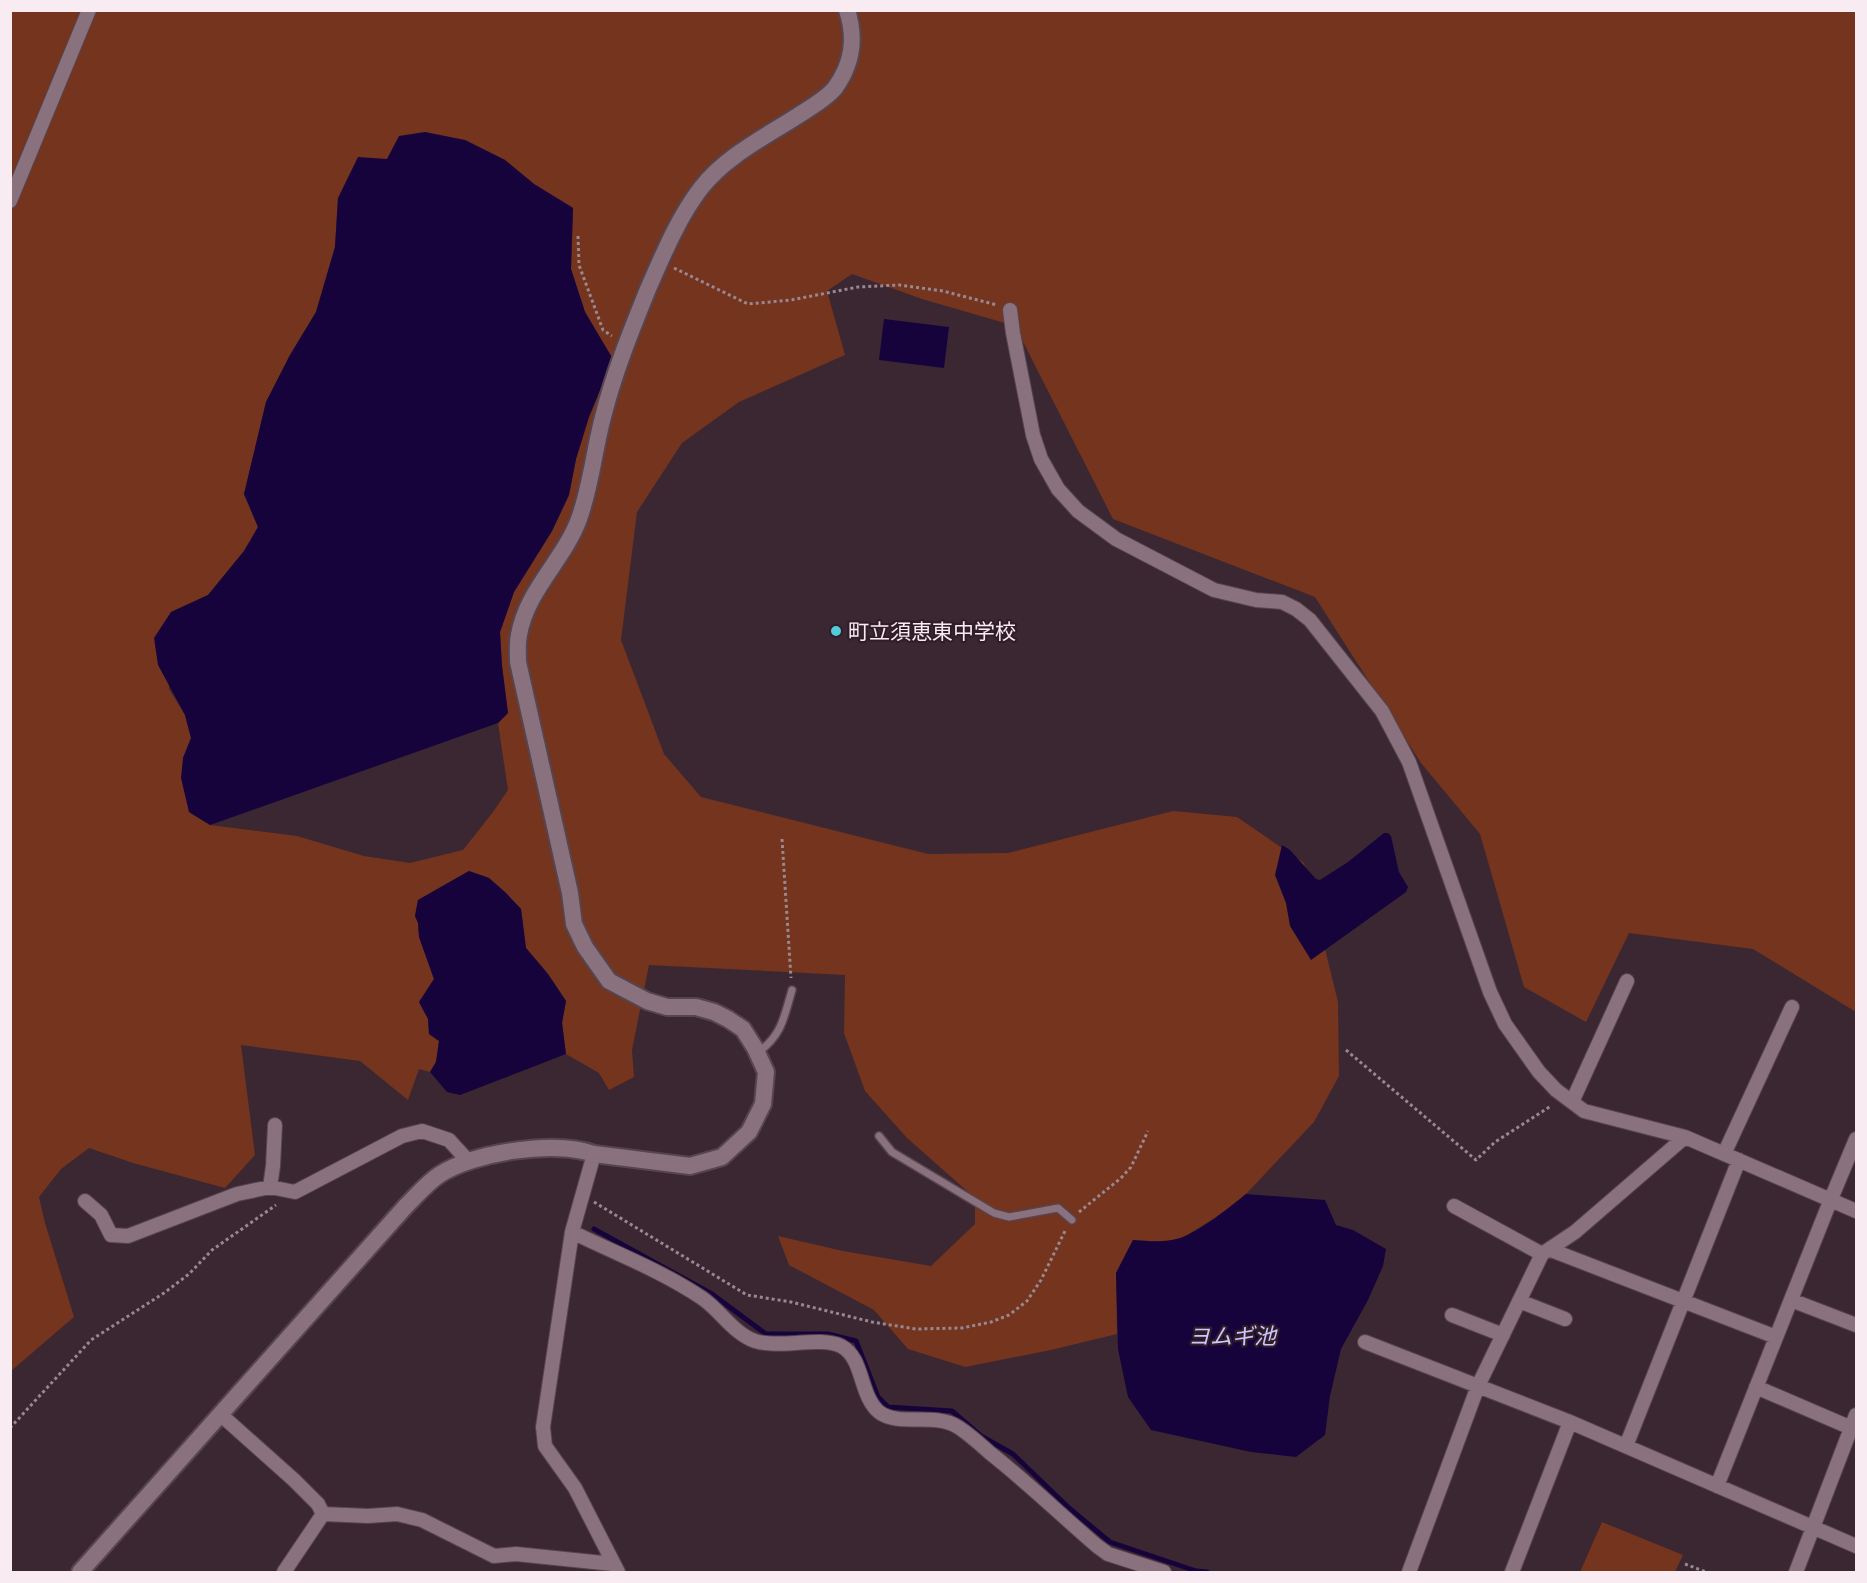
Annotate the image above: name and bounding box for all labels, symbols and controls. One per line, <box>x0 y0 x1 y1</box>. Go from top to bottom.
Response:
place label: 町立須恵東中学校 <box>848 619 1016 644</box>
marker: 町立須恵東中学校 <box>829 624 843 638</box>
water label: ヨムギ池 <box>1188 1323 1278 1350</box>

